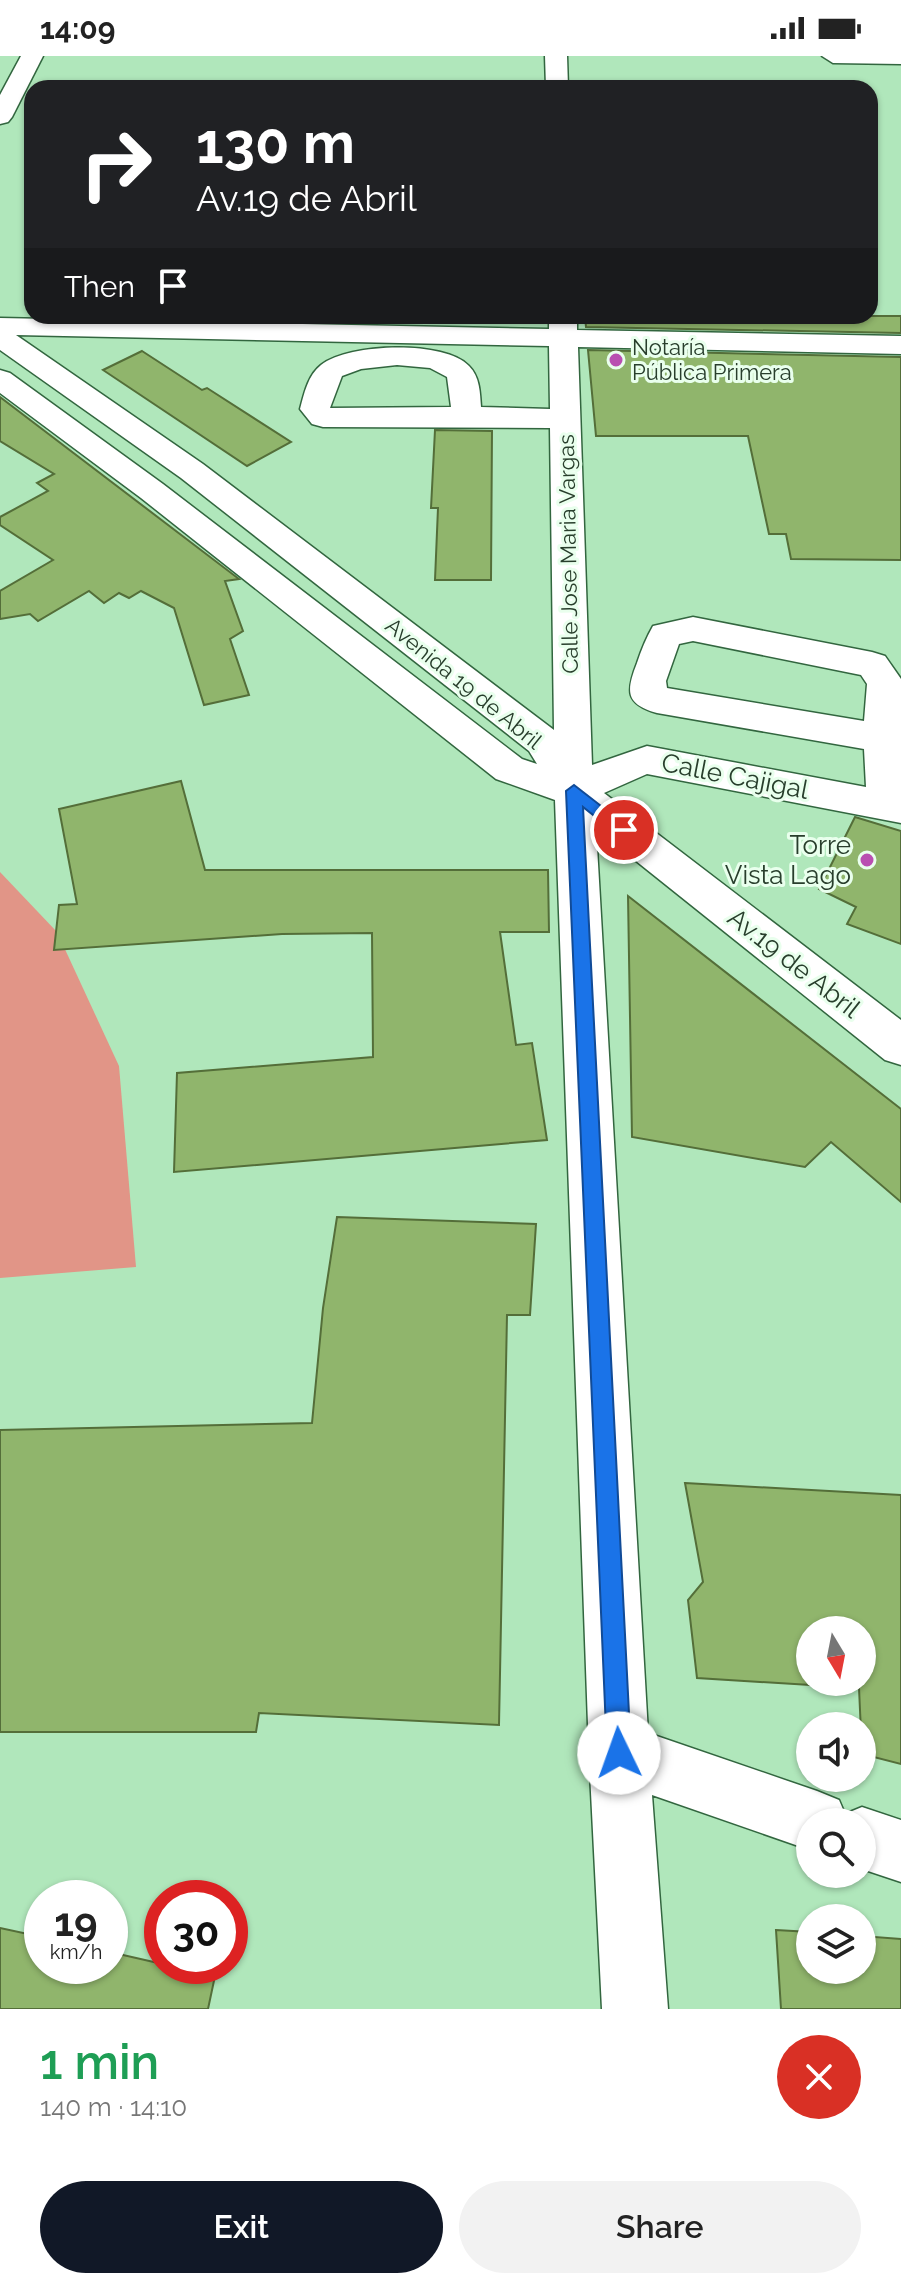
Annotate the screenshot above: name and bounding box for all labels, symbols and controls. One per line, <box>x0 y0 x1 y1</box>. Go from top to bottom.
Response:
text: 14:09 <box>40 11 115 46</box>
text: 130 m <box>196 110 355 176</box>
icon: right <box>64 112 168 216</box>
text: Av.19 de Abril <box>196 177 417 219</box>
icon: arrive <box>151 264 195 308</box>
text: Then <box>64 269 135 304</box>
place label: Notaría Pública Primera <box>632 334 792 385</box>
marker: Notaría Pública Primera <box>607 351 625 369</box>
street label: Calle Jose Maria Vargas <box>553 434 583 674</box>
street label: Avenida 19 de Abril <box>381 612 547 754</box>
street label: Calle Cajigal <box>659 747 812 805</box>
pin <box>590 796 658 864</box>
icon: arrive <box>602 808 646 852</box>
place label: Torre Vista Lago <box>725 830 851 890</box>
marker: Torre Vista Lago <box>858 851 876 869</box>
street label: Av.19 de Abril <box>722 902 867 1024</box>
north arrow <box>796 1616 876 1696</box>
map controls <box>796 1616 876 1984</box>
position arrow <box>577 1711 661 1795</box>
button: sound <box>796 1712 876 1792</box>
button: search <box>796 1808 876 1888</box>
speed limit sign: 30 <box>144 1880 248 1984</box>
text: 19 <box>54 1898 98 1945</box>
button: layers <box>796 1904 876 1984</box>
text: km/h <box>50 1940 102 1964</box>
text: 1 min <box>40 2034 159 2090</box>
button: close <box>777 2035 861 2119</box>
text: 140 m · 14:10 <box>40 2092 187 2122</box>
button: Exit <box>40 2181 443 2273</box>
button: Share <box>459 2181 861 2273</box>

